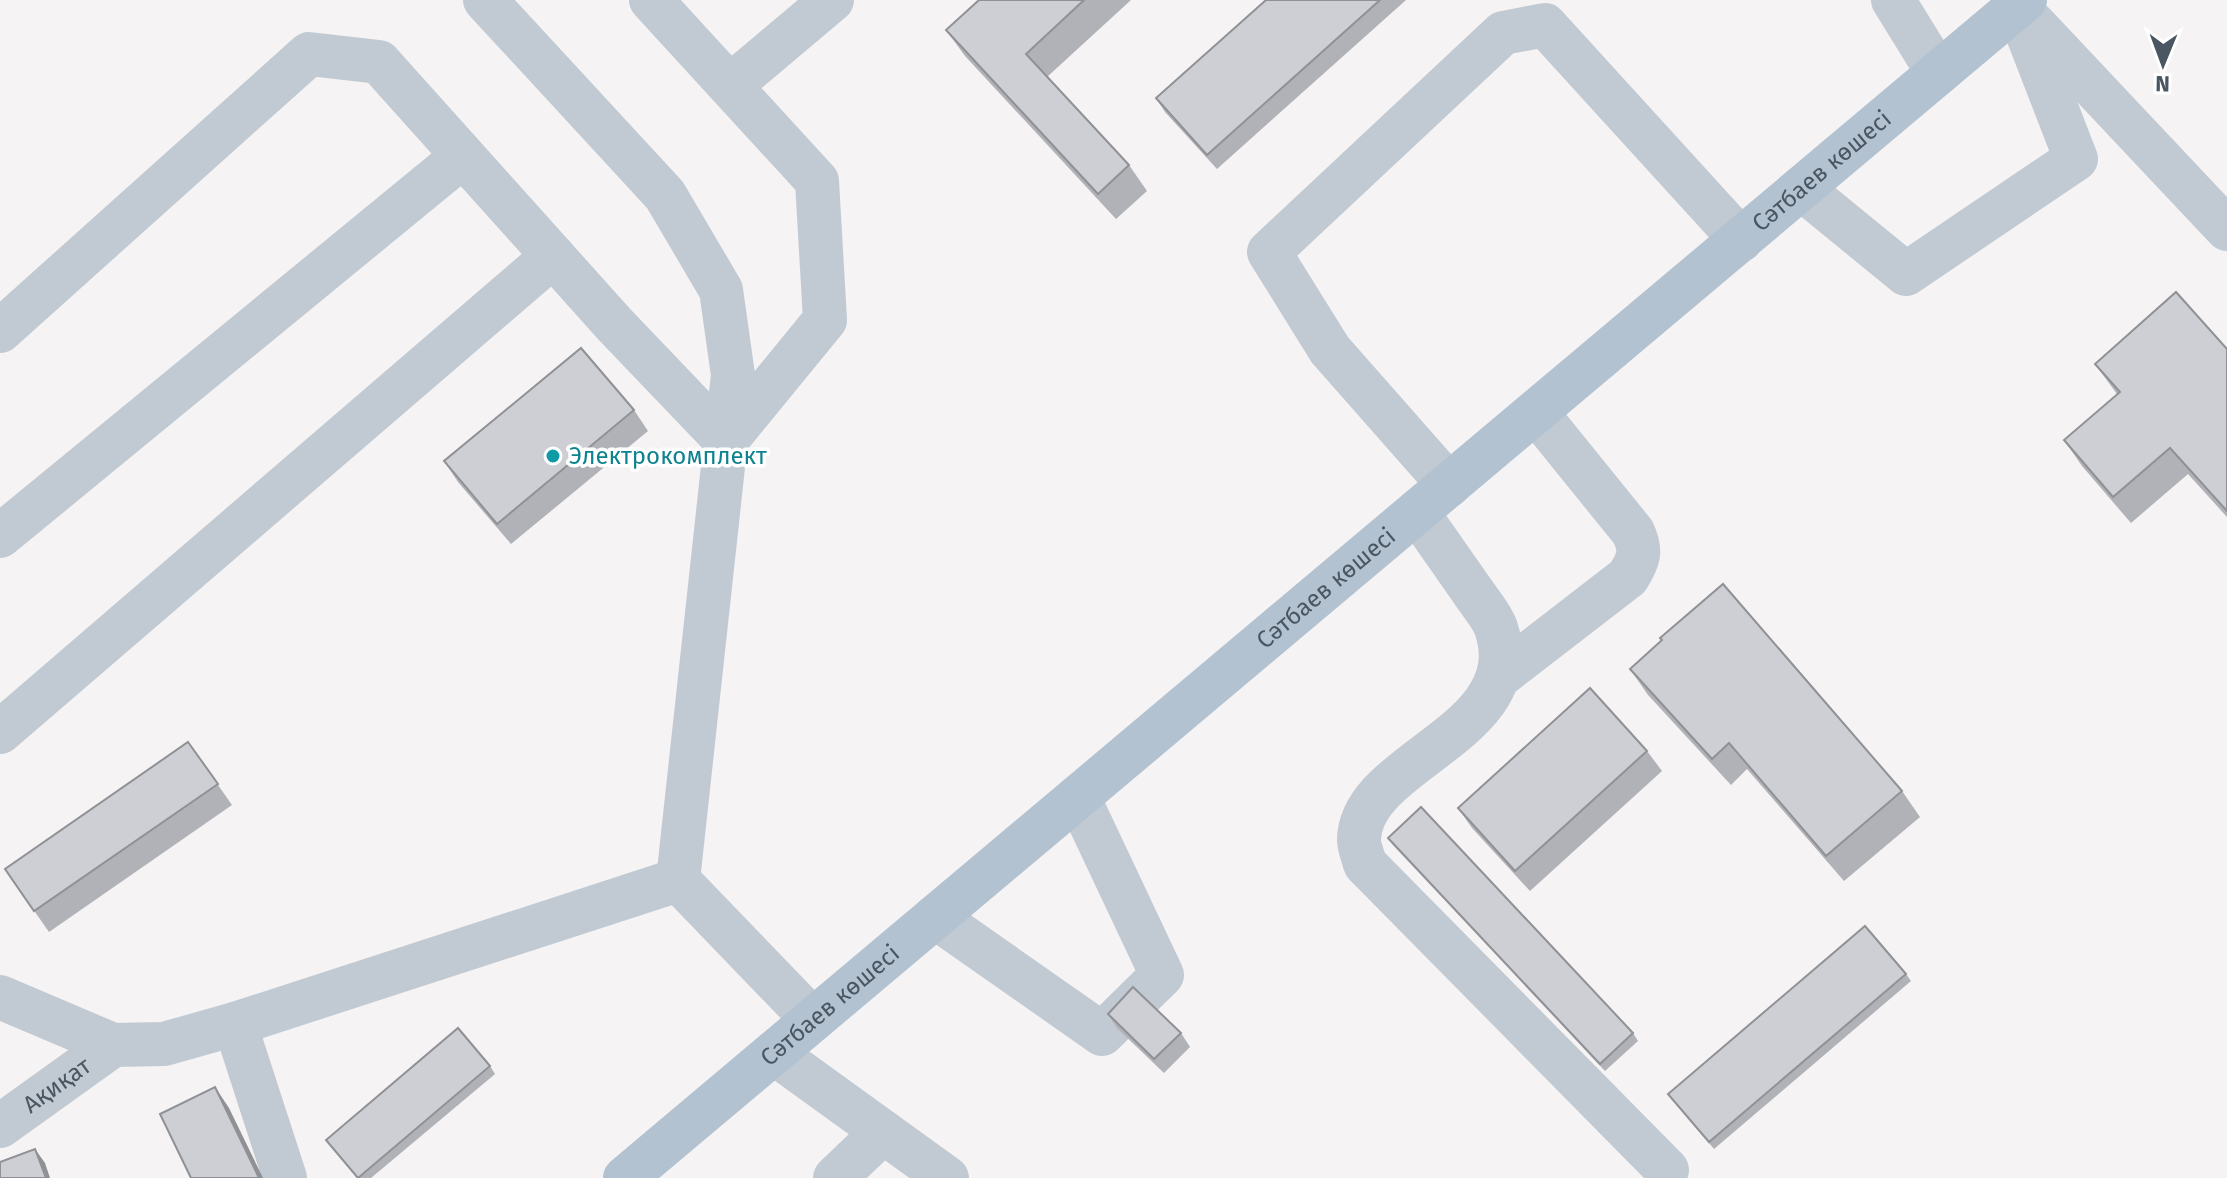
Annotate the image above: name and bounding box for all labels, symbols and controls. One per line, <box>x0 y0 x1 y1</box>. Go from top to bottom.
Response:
north arrow <box>2123 24 2203 104</box>
text: N <box>2155 70 2170 97</box>
street label: Сәтбаев көшесі <box>1747 105 1897 237</box>
place label: Электрокомплект <box>569 442 767 470</box>
marker: Электрокомплект <box>544 447 562 465</box>
street label: Сәтбаев көшесі <box>1251 522 1401 655</box>
street label: Сәтбаев көшесі <box>755 939 905 1072</box>
street label: Ақиқат <box>18 1051 96 1119</box>

